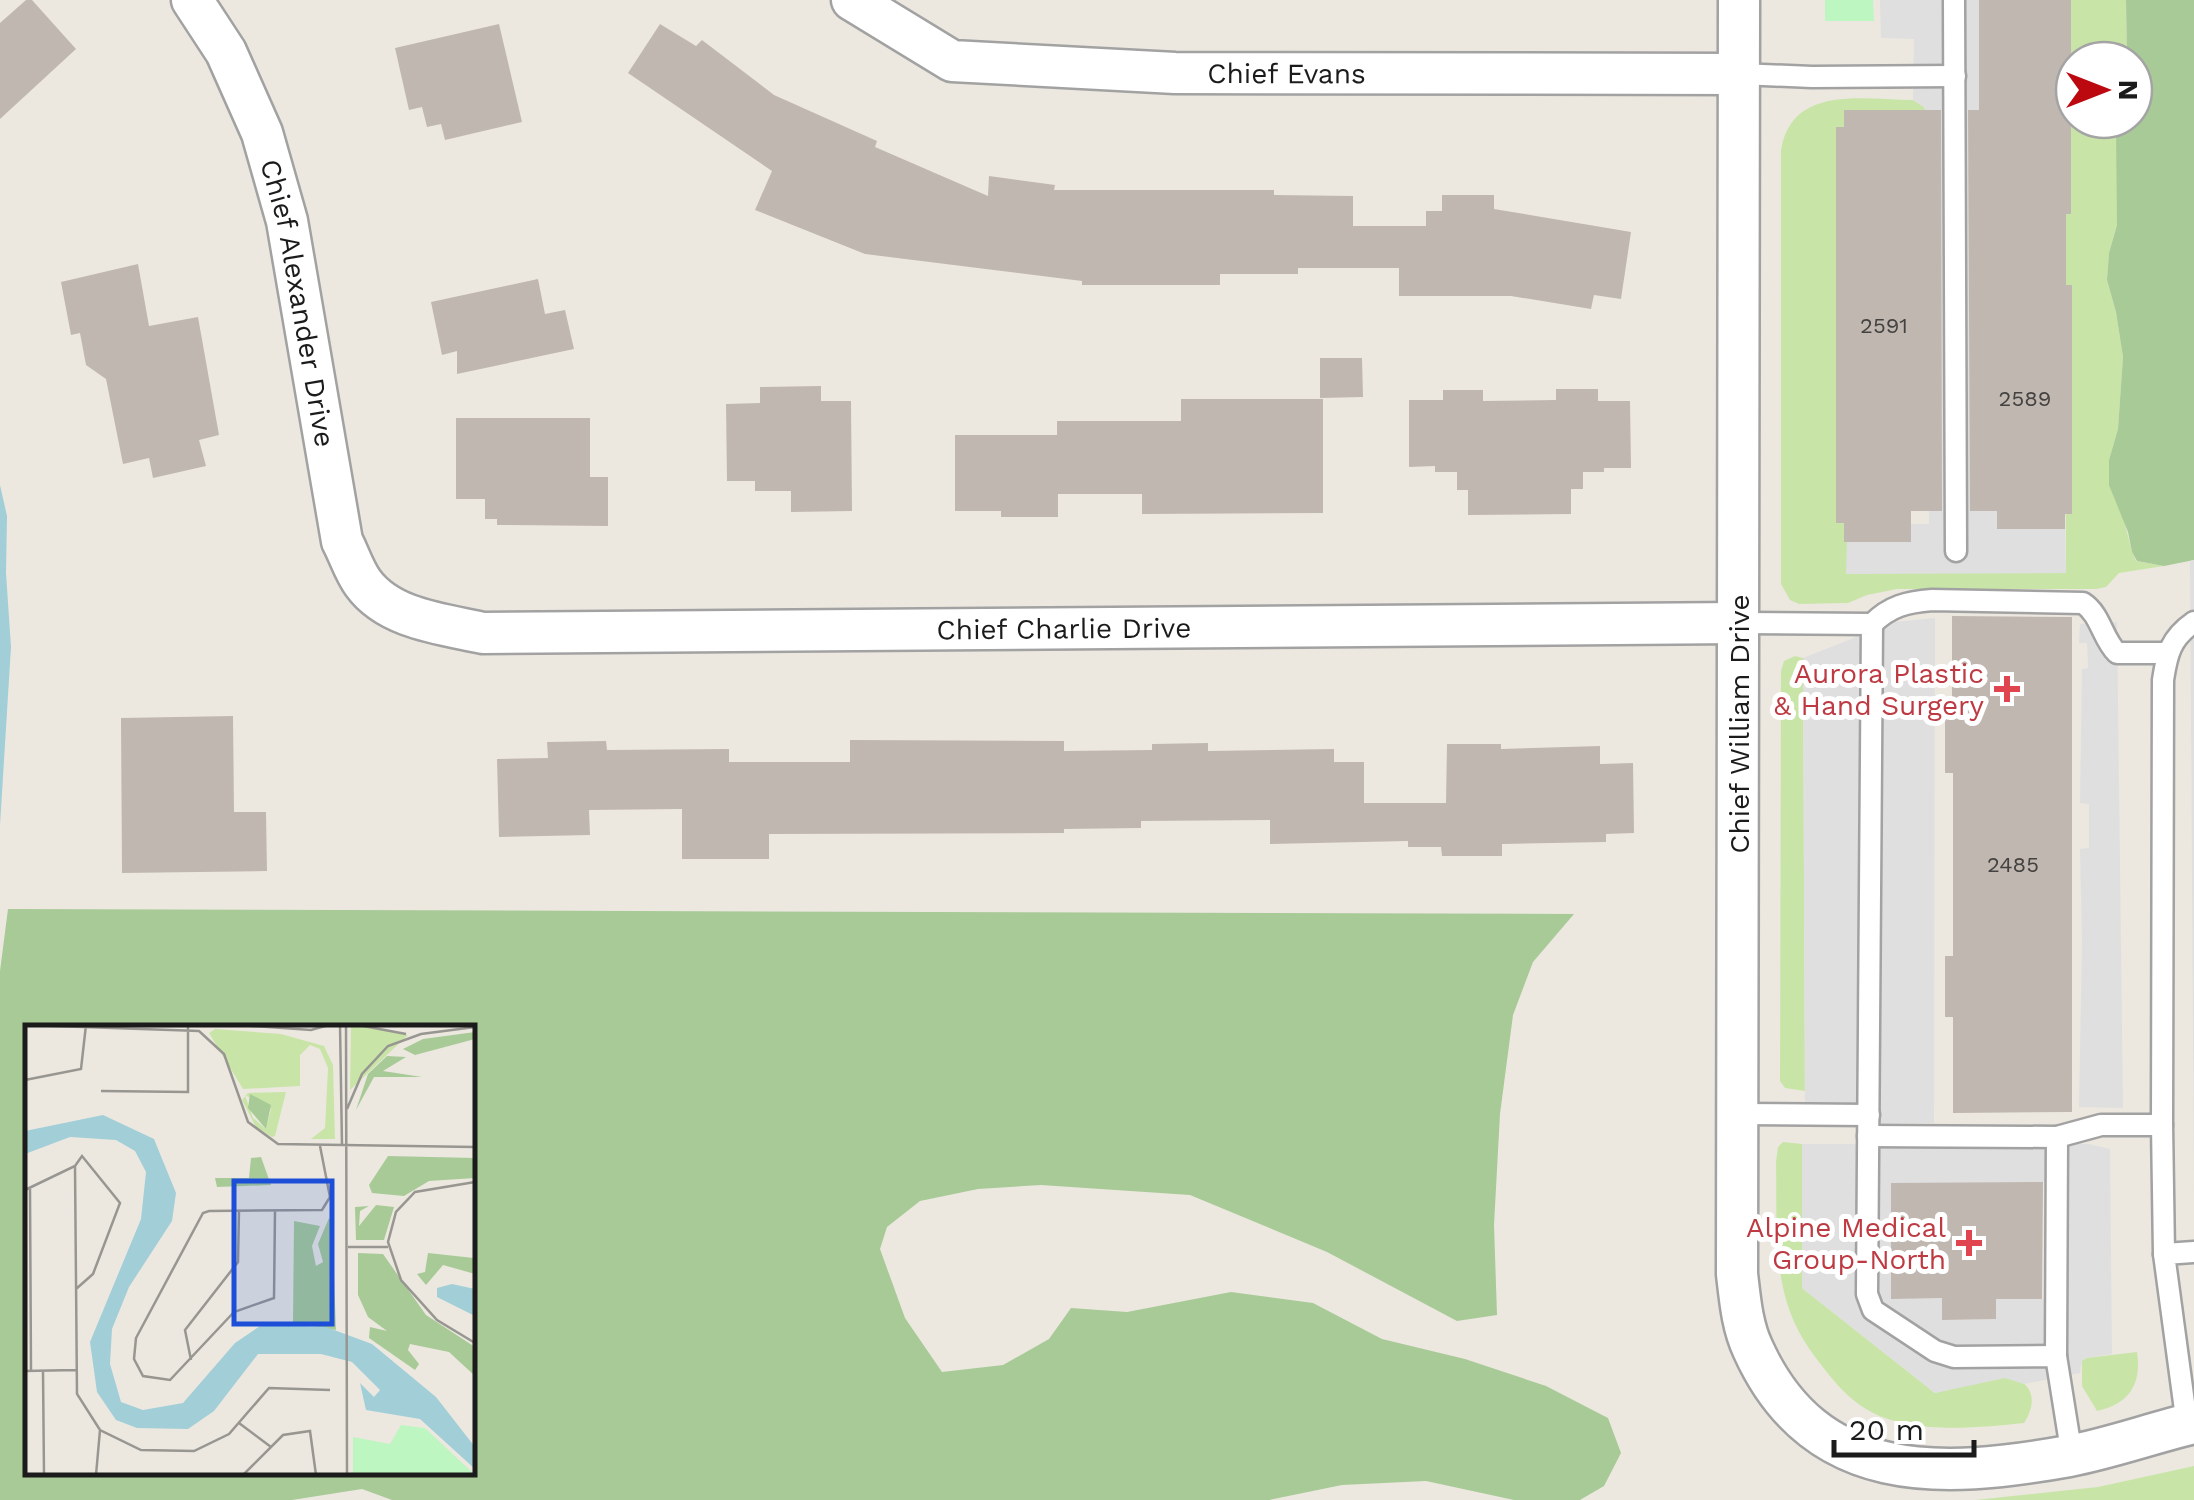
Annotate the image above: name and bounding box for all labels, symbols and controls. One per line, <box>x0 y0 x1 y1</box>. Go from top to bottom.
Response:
north arrow <box>2054 40 2154 140</box>
street label: Chief Evans <box>1207 57 1366 90</box>
text: N <box>2112 80 2145 100</box>
street label: Chief Alexander Drive <box>253 155 342 450</box>
house number: 2591 <box>1860 313 1908 338</box>
house number: 2589 <box>1999 386 2051 411</box>
street label: Chief William Drive <box>1723 594 1756 854</box>
street label: Chief Charlie Drive <box>936 611 1191 646</box>
place label: Aurora Plastic & Hand Surgery <box>1774 657 1985 722</box>
marker: Aurora Plastic & Hand Surgery <box>1994 676 2020 702</box>
house number: 2485 <box>1987 852 2039 877</box>
inset map <box>25 1025 475 1475</box>
place label: Alpine Medical Group-North <box>1746 1211 1946 1276</box>
marker: Alpine Medical Group-North <box>1956 1230 1982 1256</box>
scale bar <box>1834 1395 1974 1457</box>
text: 20 m <box>1849 1412 1924 1447</box>

